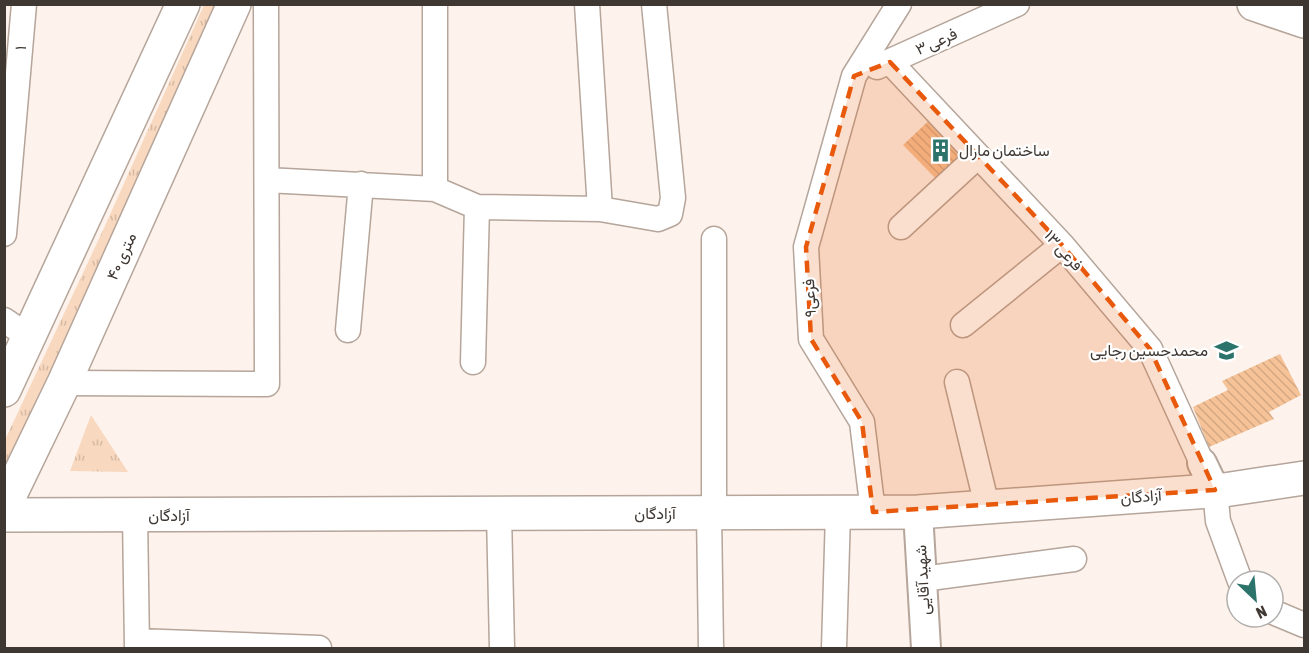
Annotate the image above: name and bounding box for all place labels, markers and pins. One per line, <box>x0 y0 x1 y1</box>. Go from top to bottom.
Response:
building icon: ساختمان مارال <box>928 137 954 163</box>
place label: ساختمان مارال <box>959 141 1050 161</box>
school or university icon: محمدحسین رجایی <box>1213 337 1239 363</box>
place label: محمدحسین رجایی <box>1090 341 1208 361</box>

